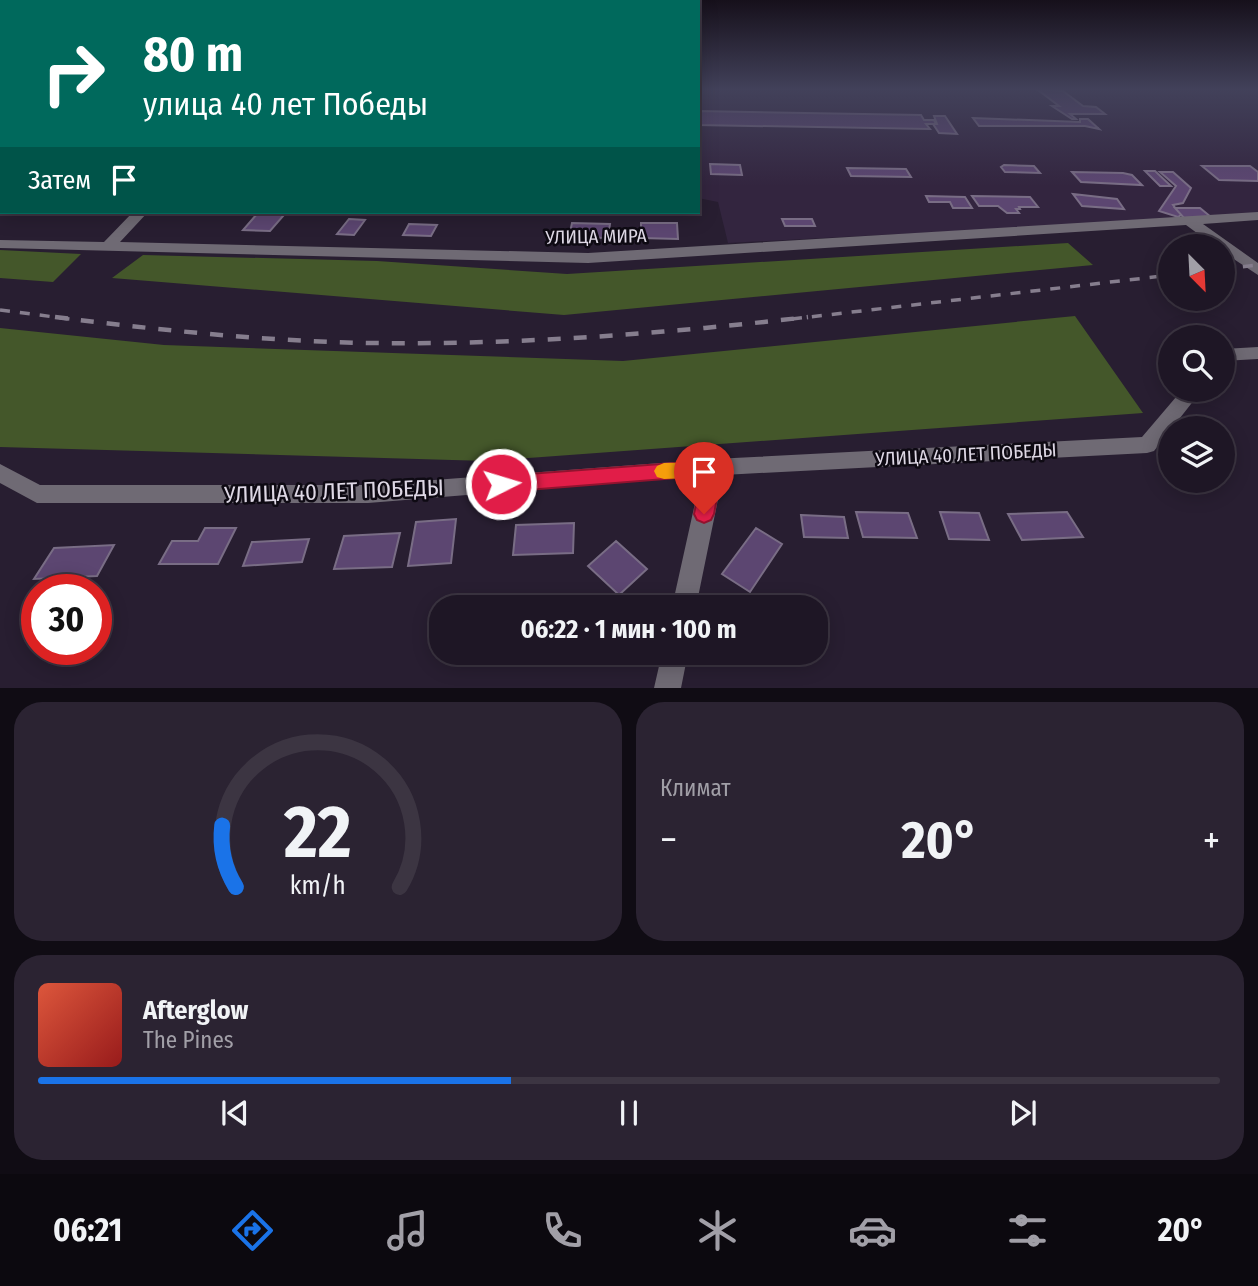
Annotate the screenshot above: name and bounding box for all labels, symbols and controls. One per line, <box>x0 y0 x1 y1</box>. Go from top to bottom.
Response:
text: 80 m <box>143 25 243 84</box>
icon: right <box>28 28 119 119</box>
text: улица 40 лет Победы <box>143 85 428 123</box>
icon: arrive <box>105 161 143 199</box>
text: Затем <box>28 165 91 196</box>
street label: УЛИЦА МИРА <box>544 224 647 249</box>
north arrow <box>1158 234 1236 312</box>
map controls <box>1158 234 1235 493</box>
button: search <box>1158 325 1235 402</box>
button: layers <box>1158 416 1235 493</box>
street label: УЛИЦА 40 ЛЕТ ПОБЕДЫ <box>874 438 1057 471</box>
pin <box>674 442 734 514</box>
position arrow <box>464 447 538 521</box>
icon: arrive <box>685 453 723 491</box>
street label: УЛИЦА 40 ЛЕТ ПОБЕДЫ <box>223 473 444 509</box>
speed limit sign: 30 <box>21 574 112 665</box>
text: 06:22 · 1 мин · 100 m <box>520 614 737 645</box>
text: Климат <box>660 774 731 802</box>
text: 22 <box>283 790 352 877</box>
text: 20° <box>902 809 978 872</box>
text: − <box>660 817 677 863</box>
text: + <box>1203 817 1220 863</box>
text: km/h <box>290 871 346 901</box>
text: Afterglow <box>143 995 248 1026</box>
text: The Pines <box>143 1026 234 1054</box>
icon: previous <box>216 1094 254 1132</box>
icon: pause <box>610 1094 648 1132</box>
icon: next <box>1004 1094 1042 1132</box>
icon: directions <box>228 1206 277 1255</box>
icon: music <box>383 1206 432 1255</box>
icon: phone <box>538 1206 587 1255</box>
icon: climate <box>693 1206 742 1255</box>
icon: car <box>848 1206 897 1255</box>
icon: filters <box>1003 1206 1052 1255</box>
text: 06:21 <box>53 1211 122 1249</box>
text: 20° <box>1158 1211 1205 1249</box>

